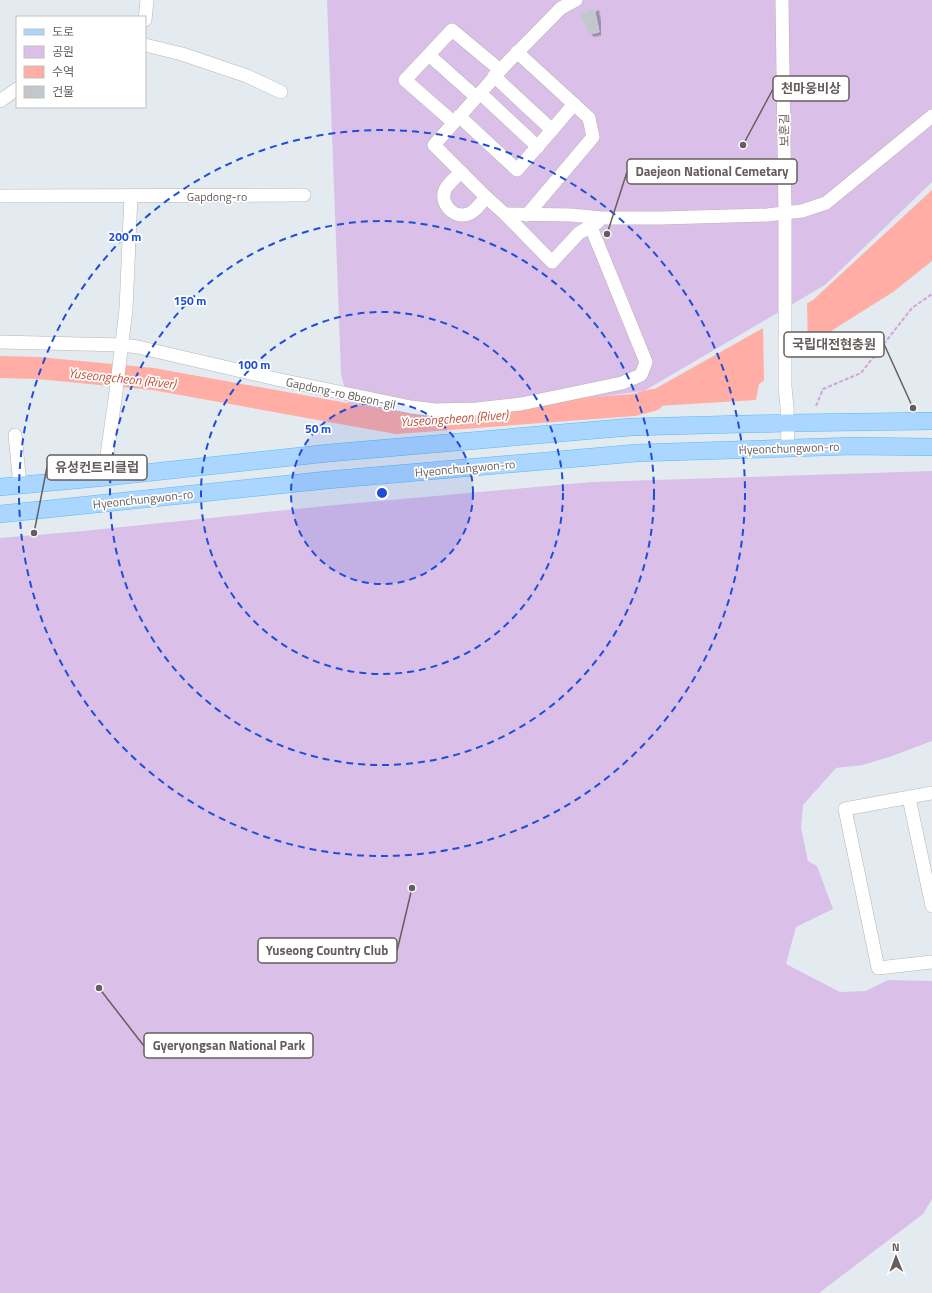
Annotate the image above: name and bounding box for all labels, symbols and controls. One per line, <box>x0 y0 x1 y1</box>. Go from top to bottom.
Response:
legend <box>16 16 146 108</box>
text: 도로 <box>52 22 74 41</box>
text: 공원 <box>52 42 74 61</box>
text: 수역 <box>52 62 74 81</box>
callout: 천마웅비상 <box>773 76 849 101</box>
text: 천마웅비상 <box>781 78 841 98</box>
text: 건물 <box>52 82 74 101</box>
street label: 보훈길 <box>774 113 794 147</box>
callout: Daejeon National Cemetary <box>627 159 797 184</box>
text: Daejeon National Cemetary <box>635 161 789 181</box>
street label: Gapdong-ro <box>187 187 247 206</box>
text: 200 m <box>109 227 141 246</box>
text: 150 m <box>174 291 206 310</box>
callout: 국립대전현충원 <box>784 332 884 357</box>
text: 국립대전현충원 <box>792 334 876 354</box>
text: 100 m <box>238 355 270 374</box>
water label: Yuseongcheon (River) <box>67 362 178 394</box>
street label: Gapdong-ro 8beon-gil <box>284 372 398 414</box>
water label: Yuseongcheon (River) <box>400 404 510 432</box>
text: 50 m <box>305 419 331 438</box>
street label: Hyeonchungwon-ro <box>738 437 840 459</box>
street label: Hyeonchungwon-ro <box>414 454 516 482</box>
callout: 유성컨트리클럽 <box>47 455 147 480</box>
text: 유성컨트리클럽 <box>55 457 139 477</box>
street label: Hyeonchungwon-ro <box>92 484 194 514</box>
centre of rings <box>375 486 389 500</box>
callout: Yuseong Country Club <box>258 938 397 963</box>
text: Yuseong Country Club <box>266 940 388 960</box>
callout: Gyeryongsan National Park <box>144 1033 313 1058</box>
text: Gyeryongsan National Park <box>153 1035 306 1055</box>
north arrow <box>876 1237 916 1277</box>
text: N <box>892 1239 900 1255</box>

